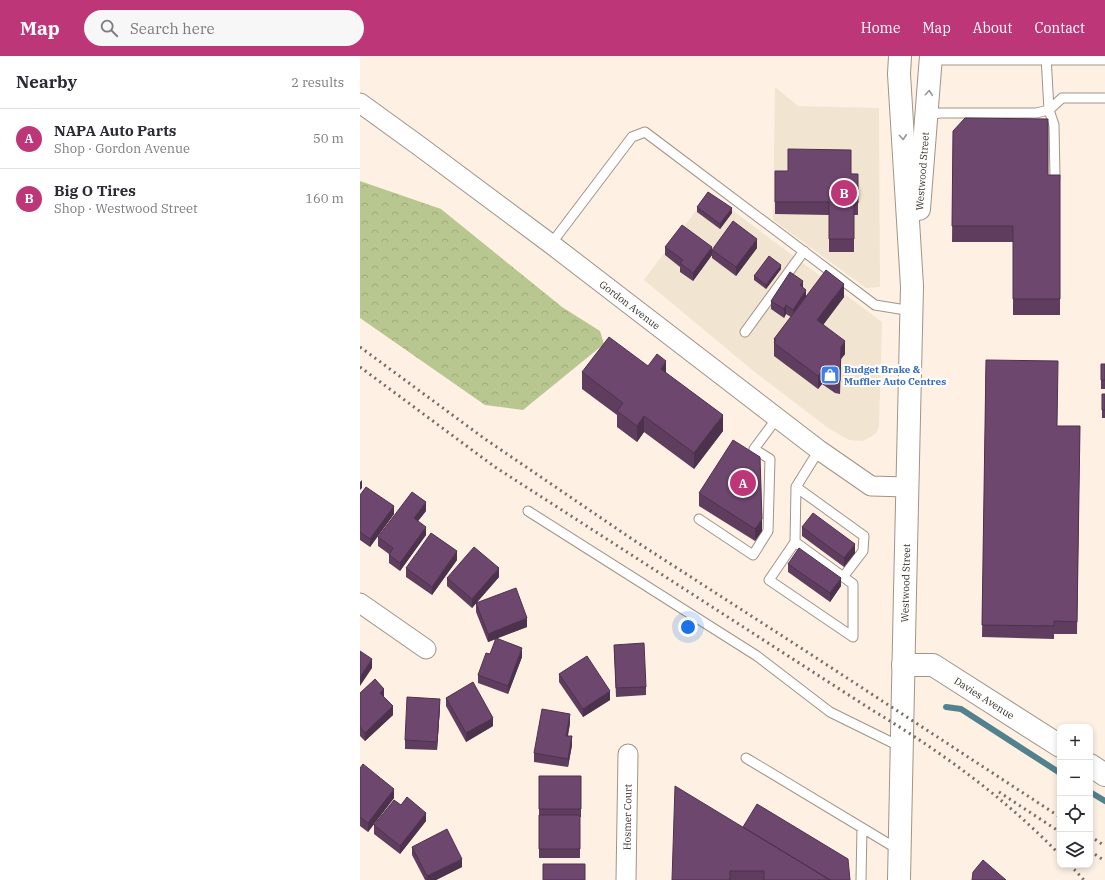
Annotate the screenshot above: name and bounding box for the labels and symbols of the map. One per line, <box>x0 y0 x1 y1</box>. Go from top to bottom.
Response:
one-way arrow <box>924 90 933 96</box>
street label: Westwood Street <box>912 131 932 211</box>
one-way arrow <box>899 134 908 140</box>
pin: B <box>831 178 857 208</box>
street label: Gordon Avenue <box>597 277 663 332</box>
place label: Budget Brake & Muffler Auto Centres <box>844 363 946 388</box>
shop icon: Budget Brake & Muffler Auto Centres <box>819 364 841 386</box>
pin: A <box>730 468 756 498</box>
street label: Westwood Street <box>898 543 913 623</box>
your location <box>678 617 698 637</box>
street label: Davies Avenue <box>952 674 1017 722</box>
street label: Hosmer Court <box>620 783 634 850</box>

